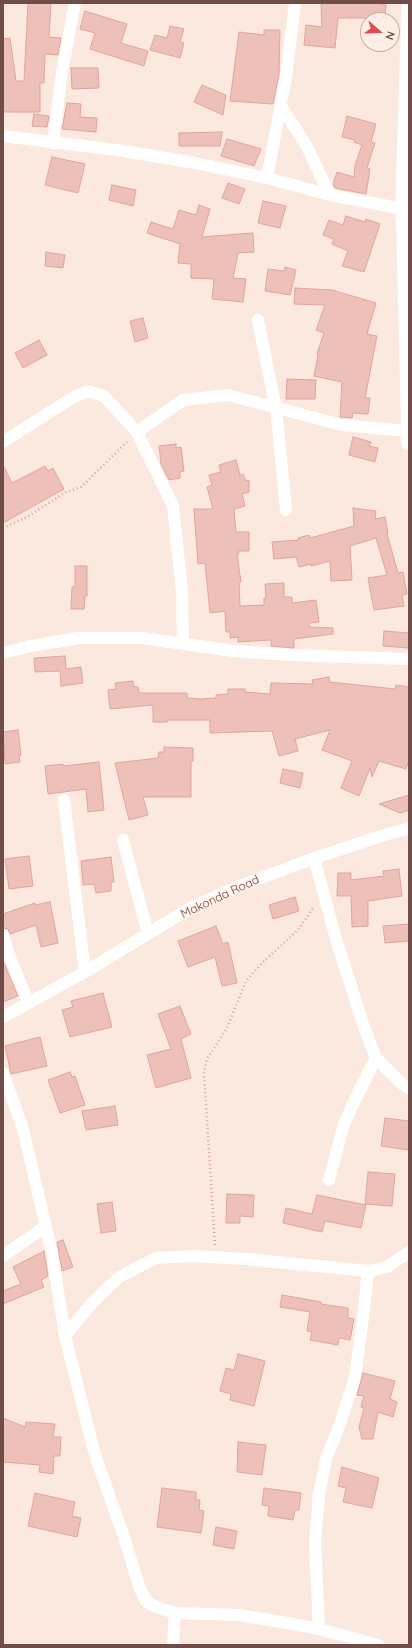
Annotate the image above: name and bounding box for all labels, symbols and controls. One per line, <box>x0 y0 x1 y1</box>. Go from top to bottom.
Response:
north arrow <box>360 12 400 52</box>
text: N <box>382 30 398 42</box>
street label: Makonda Road <box>178 872 262 922</box>

